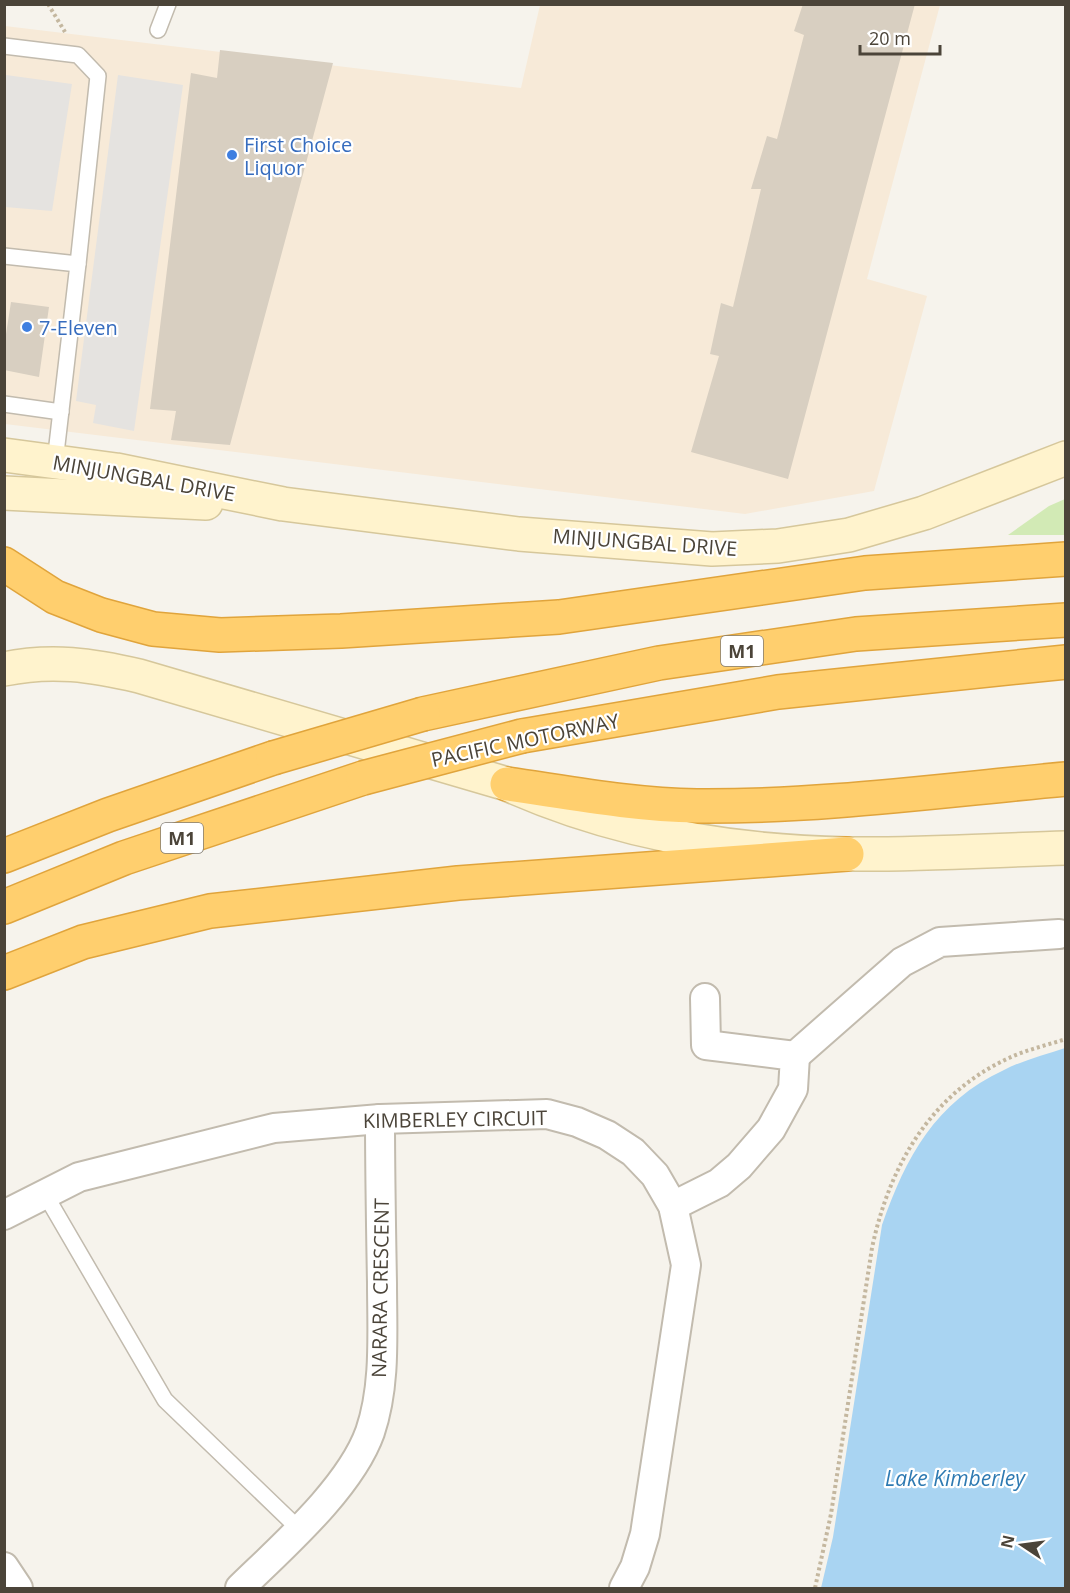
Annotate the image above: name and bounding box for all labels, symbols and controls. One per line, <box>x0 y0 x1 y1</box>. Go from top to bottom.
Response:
scale bar <box>860 18 940 56</box>
text: 20 m <box>869 26 911 50</box>
place label: First Choice Liquor <box>244 131 352 181</box>
marker: First Choice Liquor <box>225 148 239 162</box>
place label: 7-Eleven <box>39 314 118 341</box>
marker: 7-Eleven <box>20 320 34 334</box>
street label: MINJUNGBAL DRIVE <box>51 449 237 507</box>
street label: MINJUNGBAL DRIVE <box>552 522 738 562</box>
road number: M1 <box>721 636 763 666</box>
street label: PACIFIC MOTORWAY <box>429 707 622 773</box>
road number: M1 <box>161 823 203 853</box>
street label: KIMBERLEY CIRCUIT <box>363 1104 547 1134</box>
street label: NARARA CRESCENT <box>365 1198 395 1378</box>
water label: Lake Kimberley <box>885 1464 1026 1492</box>
north arrow <box>992 1515 1052 1575</box>
text: N <box>995 1533 1020 1550</box>

